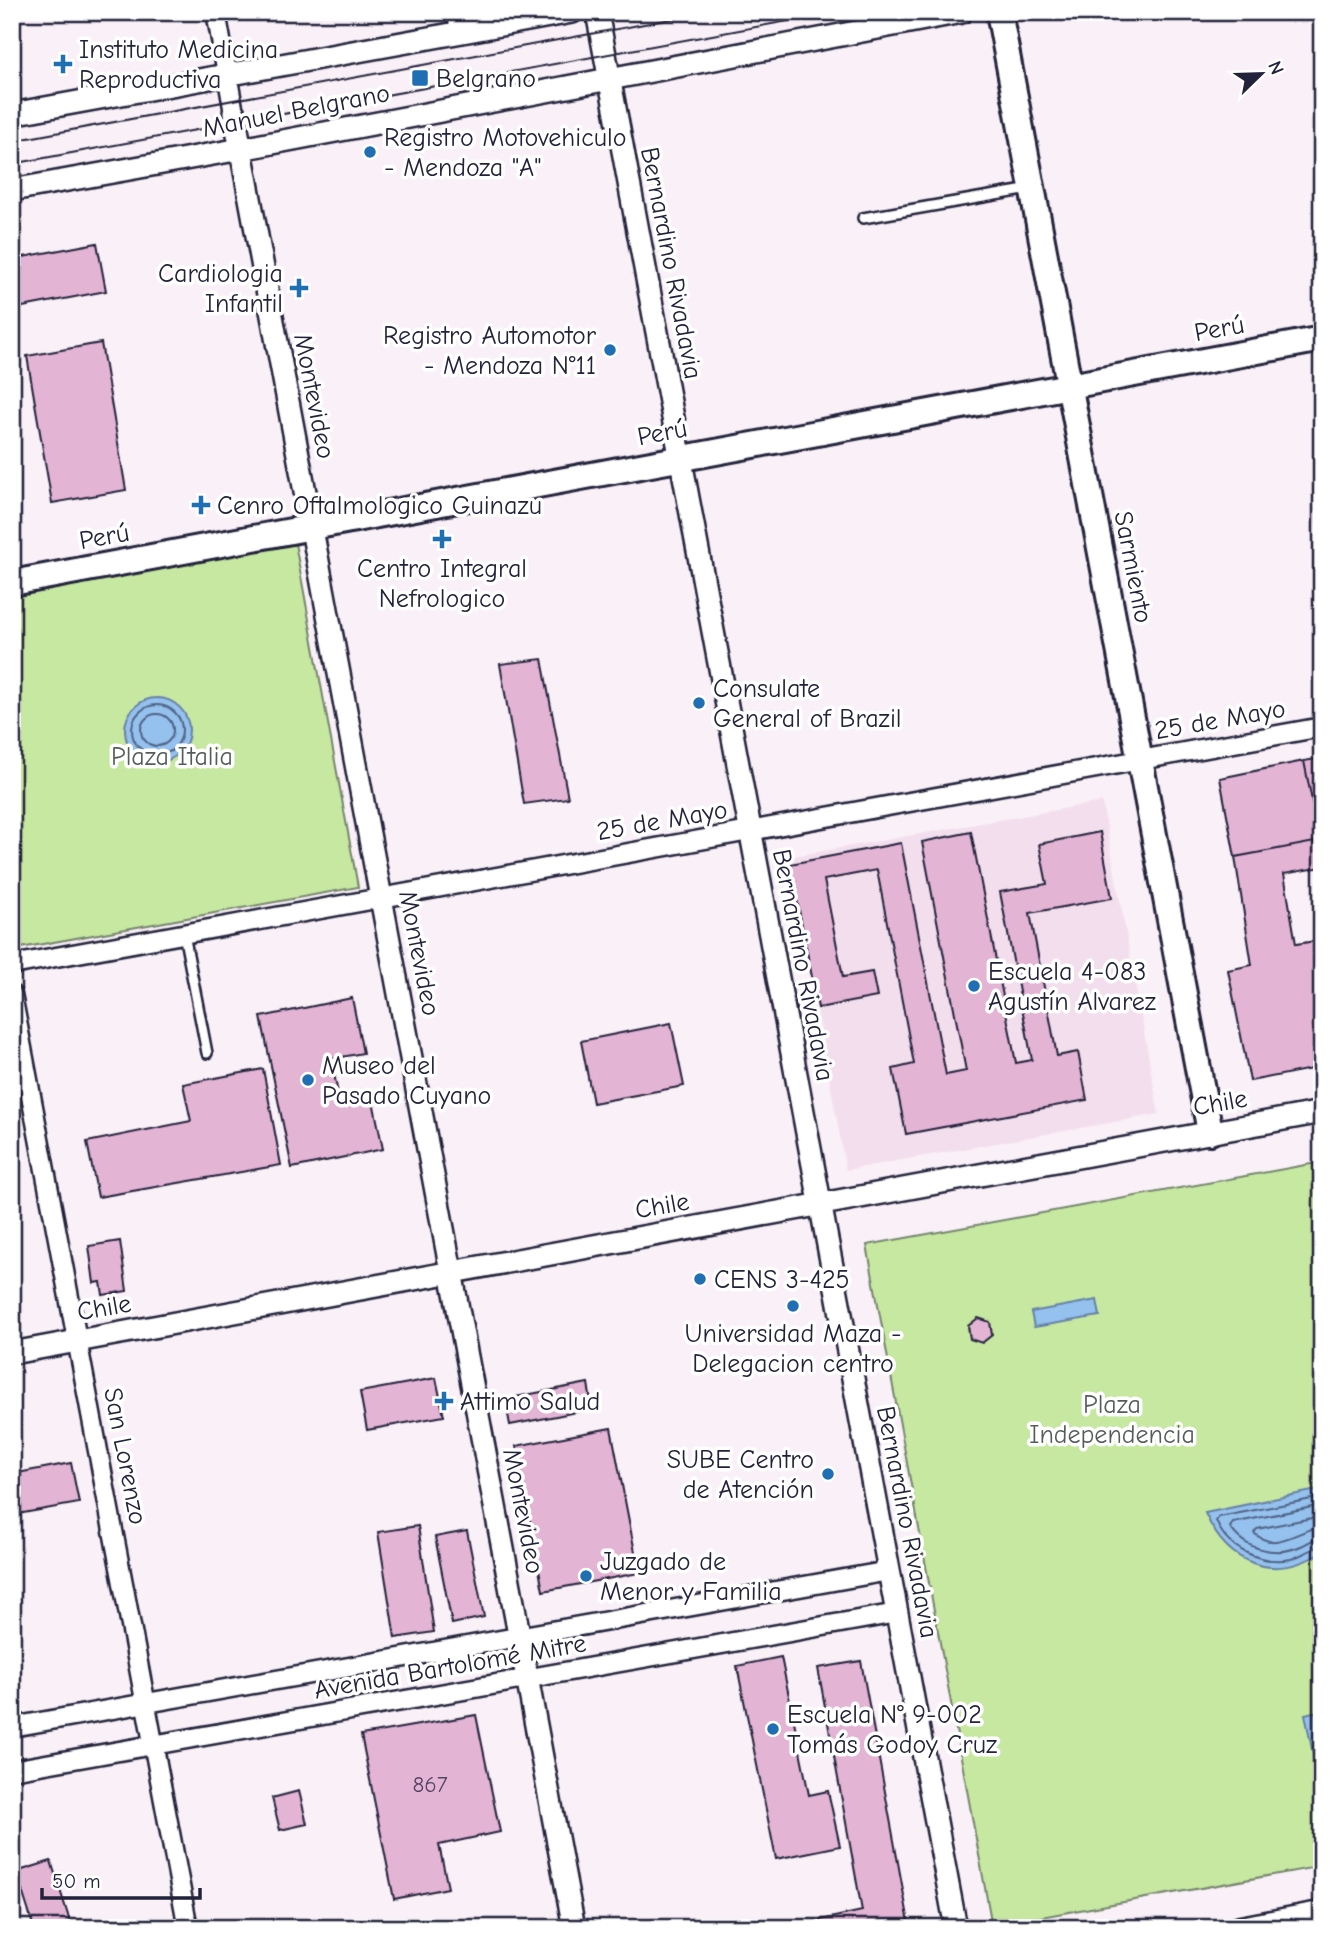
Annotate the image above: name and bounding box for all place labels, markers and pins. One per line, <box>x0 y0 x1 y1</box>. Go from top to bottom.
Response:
place label: Instituto Medicina Reproductiva <box>79 35 278 95</box>
marker: Instituto Medicina Reproductiva <box>53 54 73 74</box>
place label: Belgrano <box>436 64 536 94</box>
marker: Belgrano <box>410 68 430 88</box>
place label: Registro Motovehiculo - Mendoza "A" <box>384 123 626 183</box>
marker: Registro Motovehiculo - Mendoza "A" <box>362 144 378 160</box>
place label: Cardiologia Infantil <box>158 259 283 319</box>
marker: Cardiologia Infantil <box>289 278 309 298</box>
place label: Registro Automotor - Mendoza N°11 <box>383 321 597 381</box>
marker: Registro Automotor - Mendoza N°11 <box>602 342 618 358</box>
place label: Cenro Oftalmologico Guinazu <box>217 491 542 521</box>
marker: Cenro Oftalmologico Guinazu <box>191 495 211 515</box>
marker: Centro Integral Nefrologico <box>432 529 452 549</box>
place label: Centro Integral Nefrologico <box>357 554 527 614</box>
place label: Consulate General of Brazil <box>713 674 902 734</box>
marker: Consulate General of Brazil <box>691 695 707 711</box>
place label: Escuela 4-083 Agustín Alvarez <box>988 957 1156 1017</box>
marker: Escuela 4-083 Agustín Alvarez <box>966 978 982 994</box>
place label: Museo del Pasado Cuyano <box>322 1051 491 1111</box>
marker: Museo del Pasado Cuyano <box>300 1072 316 1088</box>
place label: CENS 3-425 <box>714 1265 850 1295</box>
marker: CENS 3-425 <box>692 1271 708 1287</box>
marker: Universidad Maza - Delegacion centro <box>785 1298 801 1314</box>
place label: Universidad Maza - Delegacion centro <box>685 1319 901 1379</box>
place label: Attimo Salud <box>460 1387 600 1417</box>
marker: Attimo Salud <box>434 1391 454 1411</box>
place label: SUBE Centro de Atención <box>667 1445 814 1505</box>
marker: SUBE Centro de Atención <box>820 1466 836 1482</box>
place label: Juzgado de Menor y Familia <box>600 1547 782 1607</box>
marker: Juzgado de Menor y Familia <box>578 1568 594 1584</box>
place label: Escuela N° 9-002 Tomás Godoy Cruz <box>787 1700 997 1760</box>
marker: Escuela N° 9-002 Tomás Godoy Cruz <box>765 1721 781 1737</box>

